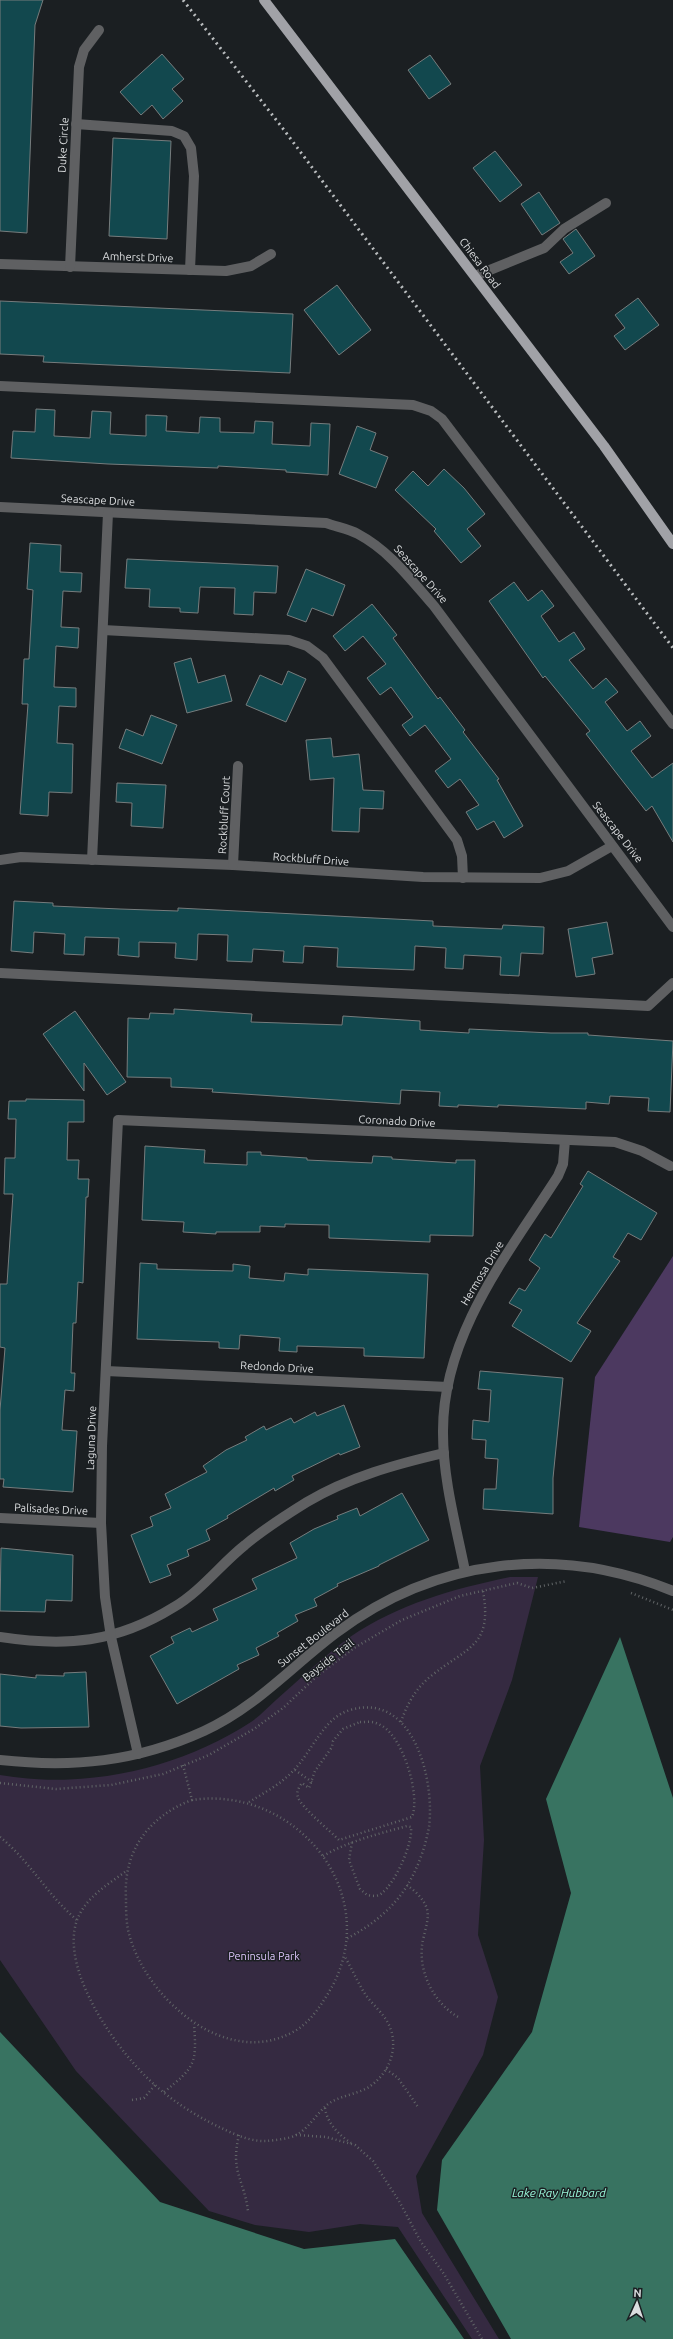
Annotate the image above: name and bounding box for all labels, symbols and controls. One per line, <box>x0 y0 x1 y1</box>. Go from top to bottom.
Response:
street label: Duke Circle <box>56 117 70 173</box>
street label: Chiesa Road <box>457 235 503 291</box>
street label: Amherst Drive <box>102 250 174 264</box>
street label: Seascape Drive <box>61 492 135 508</box>
street label: Seascape Drive <box>392 542 450 606</box>
street label: Rockbluff Court <box>216 775 232 854</box>
street label: Seascape Drive <box>590 799 646 865</box>
street label: Rockbluff Drive <box>272 850 350 868</box>
street label: Coronado Drive <box>358 1113 436 1129</box>
street label: Hermosa Drive <box>458 1239 506 1307</box>
street label: Redondo Drive <box>240 1359 314 1375</box>
street label: Laguna Drive <box>84 1406 98 1470</box>
street label: Palisades Drive <box>14 1501 88 1517</box>
street label: Sunset Boulevard <box>275 1607 351 1669</box>
street label: Bayside Trail <box>300 1636 356 1684</box>
park label: Peninsula Park <box>228 1950 300 1962</box>
water label: Lake Ray Hubbard <box>512 2186 606 2199</box>
north arrow <box>617 2283 657 2323</box>
text: N <box>633 2287 642 2299</box>

